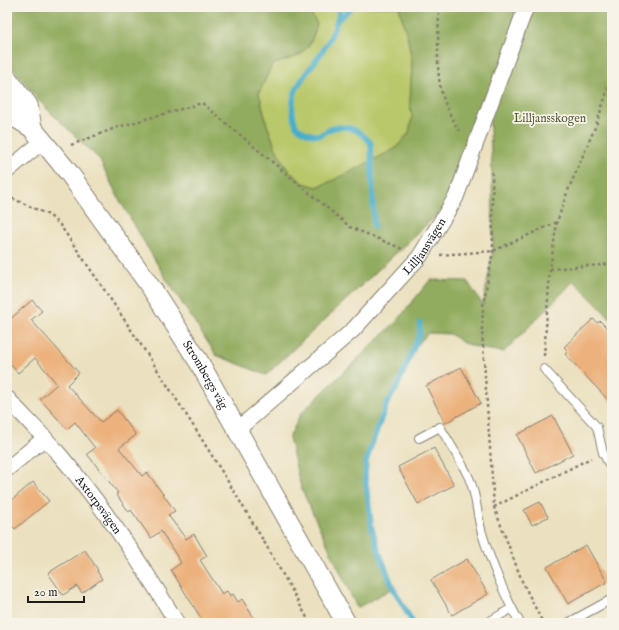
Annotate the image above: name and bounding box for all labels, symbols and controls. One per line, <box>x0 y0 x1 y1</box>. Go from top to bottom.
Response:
park label: Lilljansskogen <box>514 111 587 126</box>
street label: Lilljansvägen <box>399 215 449 278</box>
street label: Strombergs väg <box>180 337 232 412</box>
street label: Axtorpsvägen <box>72 472 126 537</box>
scale bar <box>28 578 84 604</box>
text: 20 m <box>34 585 57 600</box>

